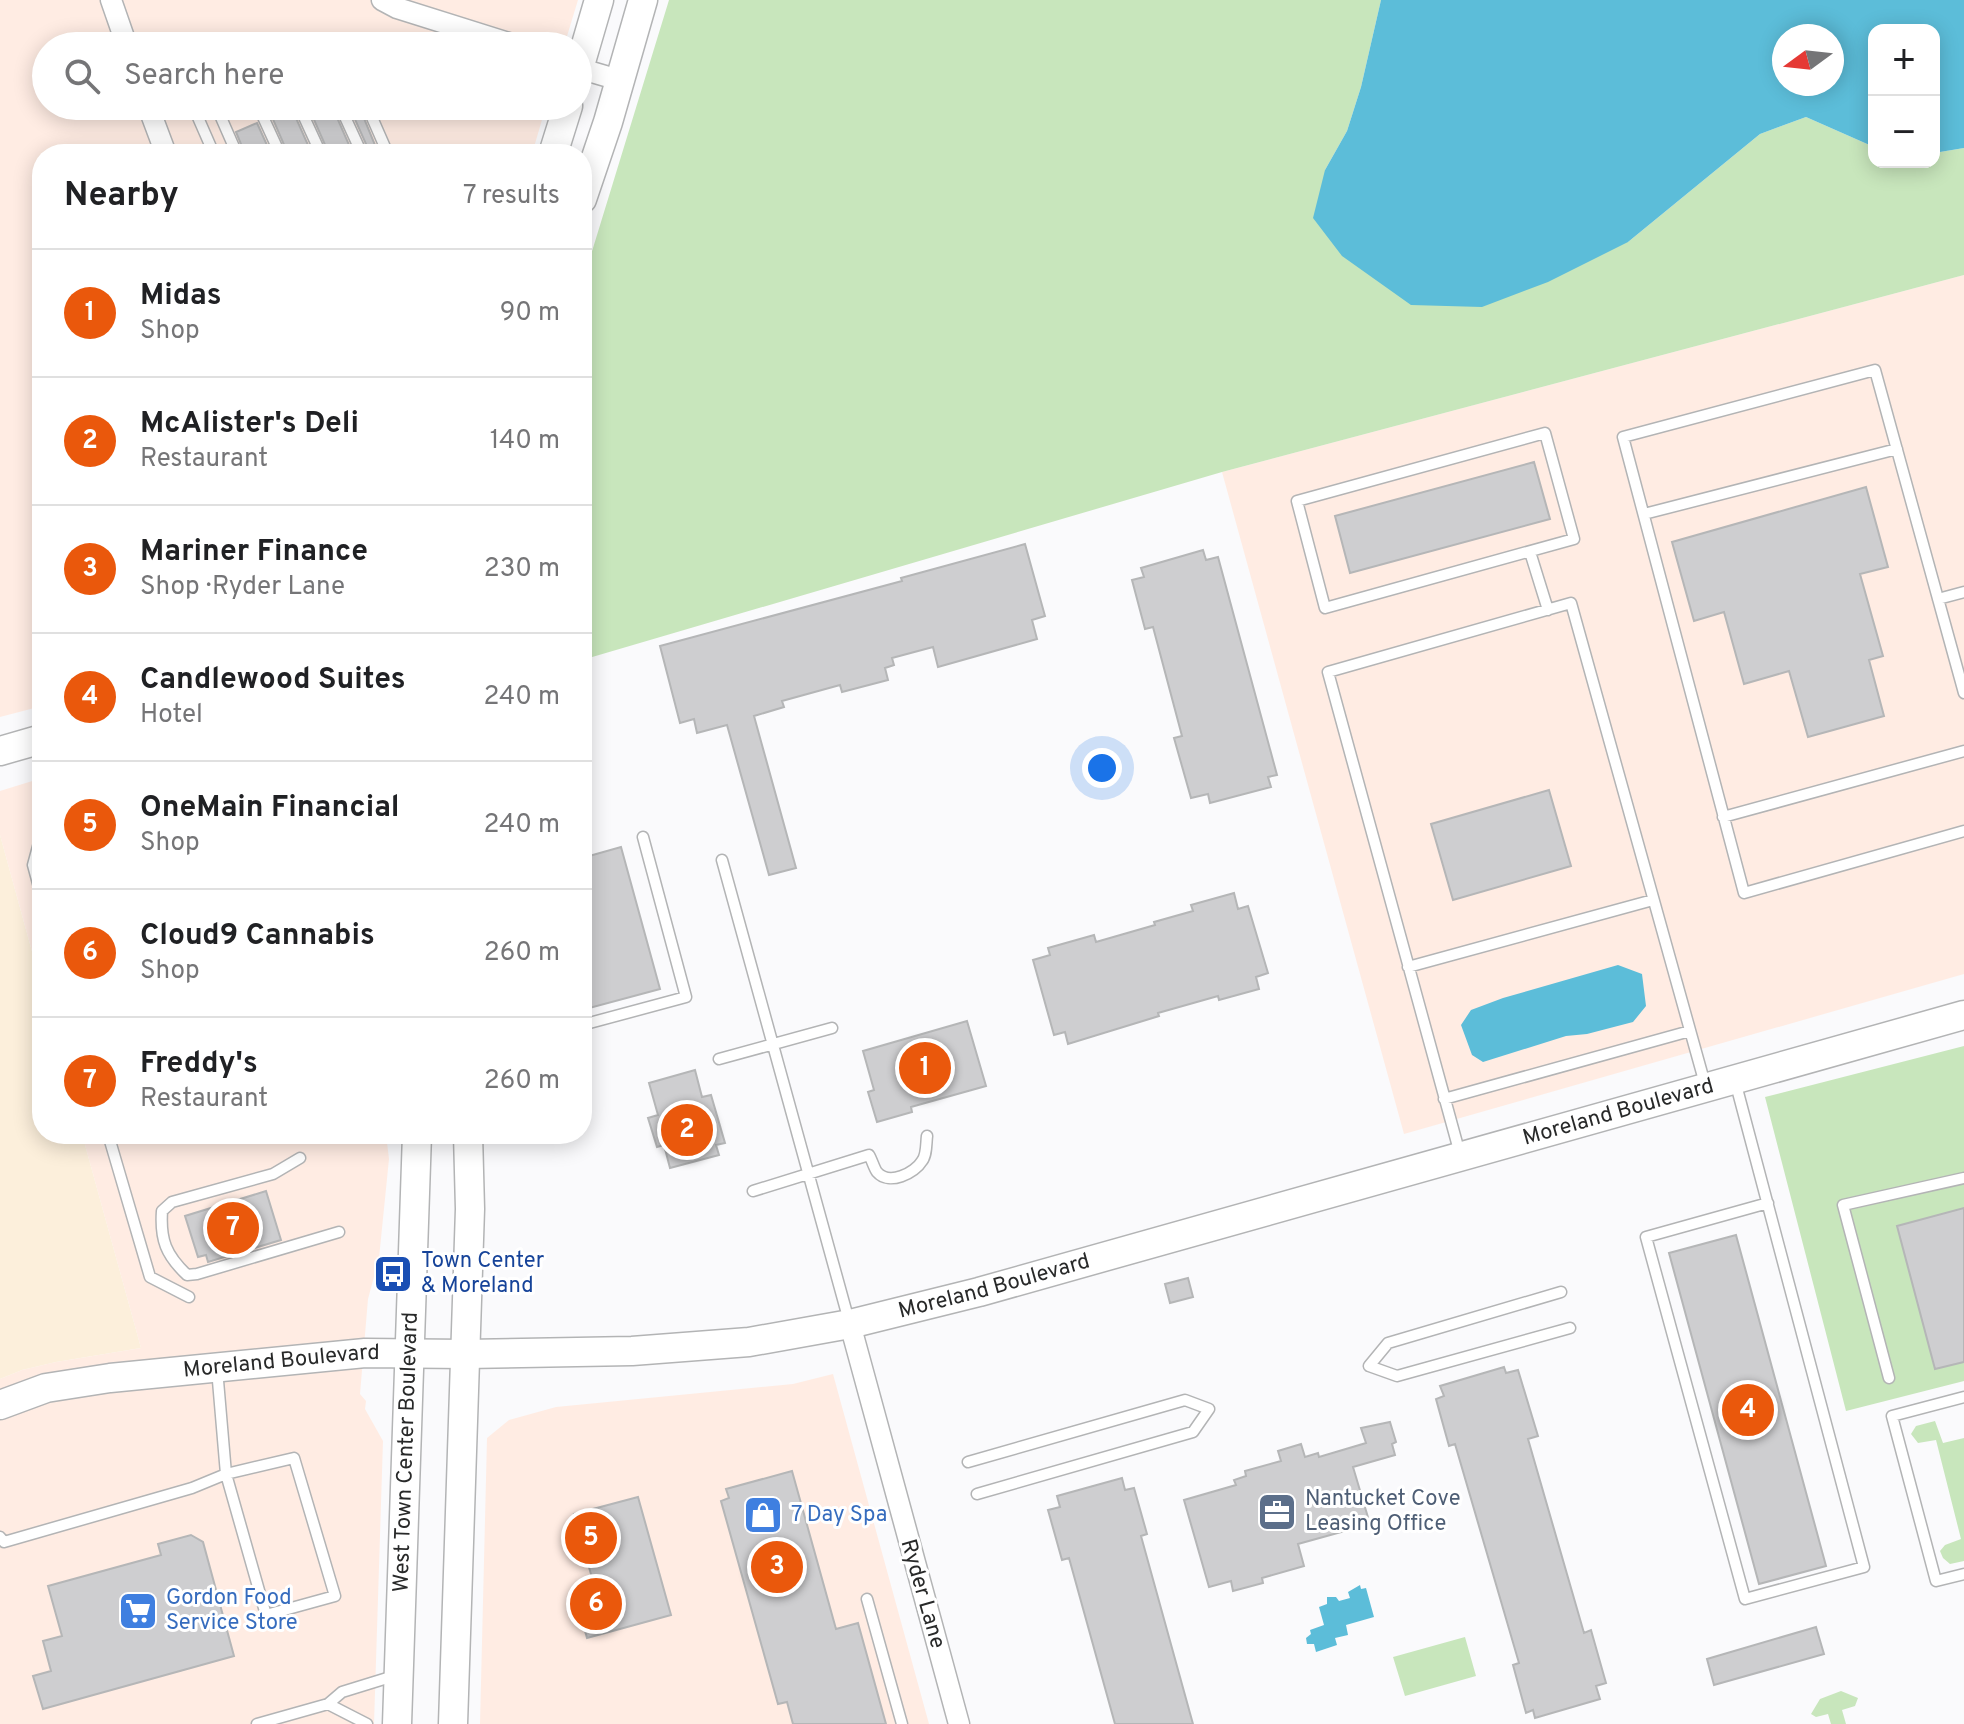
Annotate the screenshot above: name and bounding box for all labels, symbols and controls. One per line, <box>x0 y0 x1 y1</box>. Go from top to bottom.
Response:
north arrow <box>1772 24 1844 96</box>
map controls <box>1868 24 1940 168</box>
button: + <box>1868 24 1940 96</box>
search box <box>32 32 592 120</box>
icon: search <box>60 54 104 98</box>
text: Search here <box>124 58 284 95</box>
button: − <box>1868 96 1940 168</box>
text: Nearby <box>64 175 179 218</box>
text: 7 results <box>463 180 560 213</box>
text: Midas <box>140 278 222 315</box>
text: 1 <box>85 297 95 330</box>
text: 90 m <box>500 297 560 330</box>
text: Shop <box>140 315 200 348</box>
text: McAlister's Deli <box>140 406 359 443</box>
text: 2 <box>82 425 98 458</box>
text: 140 m <box>490 425 560 458</box>
text: Restaurant <box>140 443 268 476</box>
text: Mariner Finance <box>140 534 368 571</box>
text: 3 <box>82 553 98 586</box>
text: 230 m <box>484 553 560 586</box>
text: Shop · Ryder Lane <box>140 571 345 604</box>
text: Candlewood Suites <box>140 662 405 699</box>
text: 4 <box>82 681 98 714</box>
text: 240 m <box>483 681 560 714</box>
text: Hotel <box>140 699 203 732</box>
your location <box>1082 748 1122 788</box>
text: OneMain Financial <box>140 790 400 827</box>
text: 5 <box>82 809 98 842</box>
text: 240 m <box>483 809 560 842</box>
text: Shop <box>140 827 200 860</box>
text: Cloud9 Cannabis <box>140 918 375 955</box>
text: 6 <box>82 937 98 970</box>
text: 260 m <box>484 937 560 970</box>
text: Shop <box>140 955 200 988</box>
pin: 1 <box>899 1038 951 1098</box>
text: Freddy's <box>140 1046 258 1083</box>
text: 7 <box>83 1065 97 1098</box>
text: 260 m <box>484 1065 560 1098</box>
street label: Moreland Boulevard <box>1520 1073 1717 1152</box>
text: Restaurant <box>140 1083 268 1116</box>
pin: 2 <box>661 1100 713 1160</box>
pin: 7 <box>207 1198 259 1258</box>
place label: Town Center & Moreland <box>421 1248 545 1300</box>
street label: Moreland Boulevard <box>896 1248 1093 1325</box>
bus stop icon: Town Center & Moreland <box>372 1253 414 1295</box>
street label: West Town Center Boulevard <box>388 1311 424 1593</box>
street label: Moreland Boulevard <box>182 1339 380 1384</box>
pin: 4 <box>1722 1380 1774 1440</box>
place label: Nantucket Cove Leasing Office <box>1305 1486 1461 1538</box>
office icon: Nantucket Cove Leasing Office <box>1256 1491 1298 1533</box>
shop icon: 7 Day Spa <box>742 1494 784 1536</box>
place label: 7 Day Spa <box>791 1502 887 1529</box>
pin: 5 <box>565 1508 617 1568</box>
street label: Ryder Lane <box>894 1536 950 1652</box>
pin: 3 <box>751 1537 803 1597</box>
pin: 6 <box>570 1574 622 1634</box>
place label: Gordon Food Service Store <box>166 1585 298 1637</box>
supermarket icon: Gordon Food Service Store <box>117 1590 159 1632</box>

